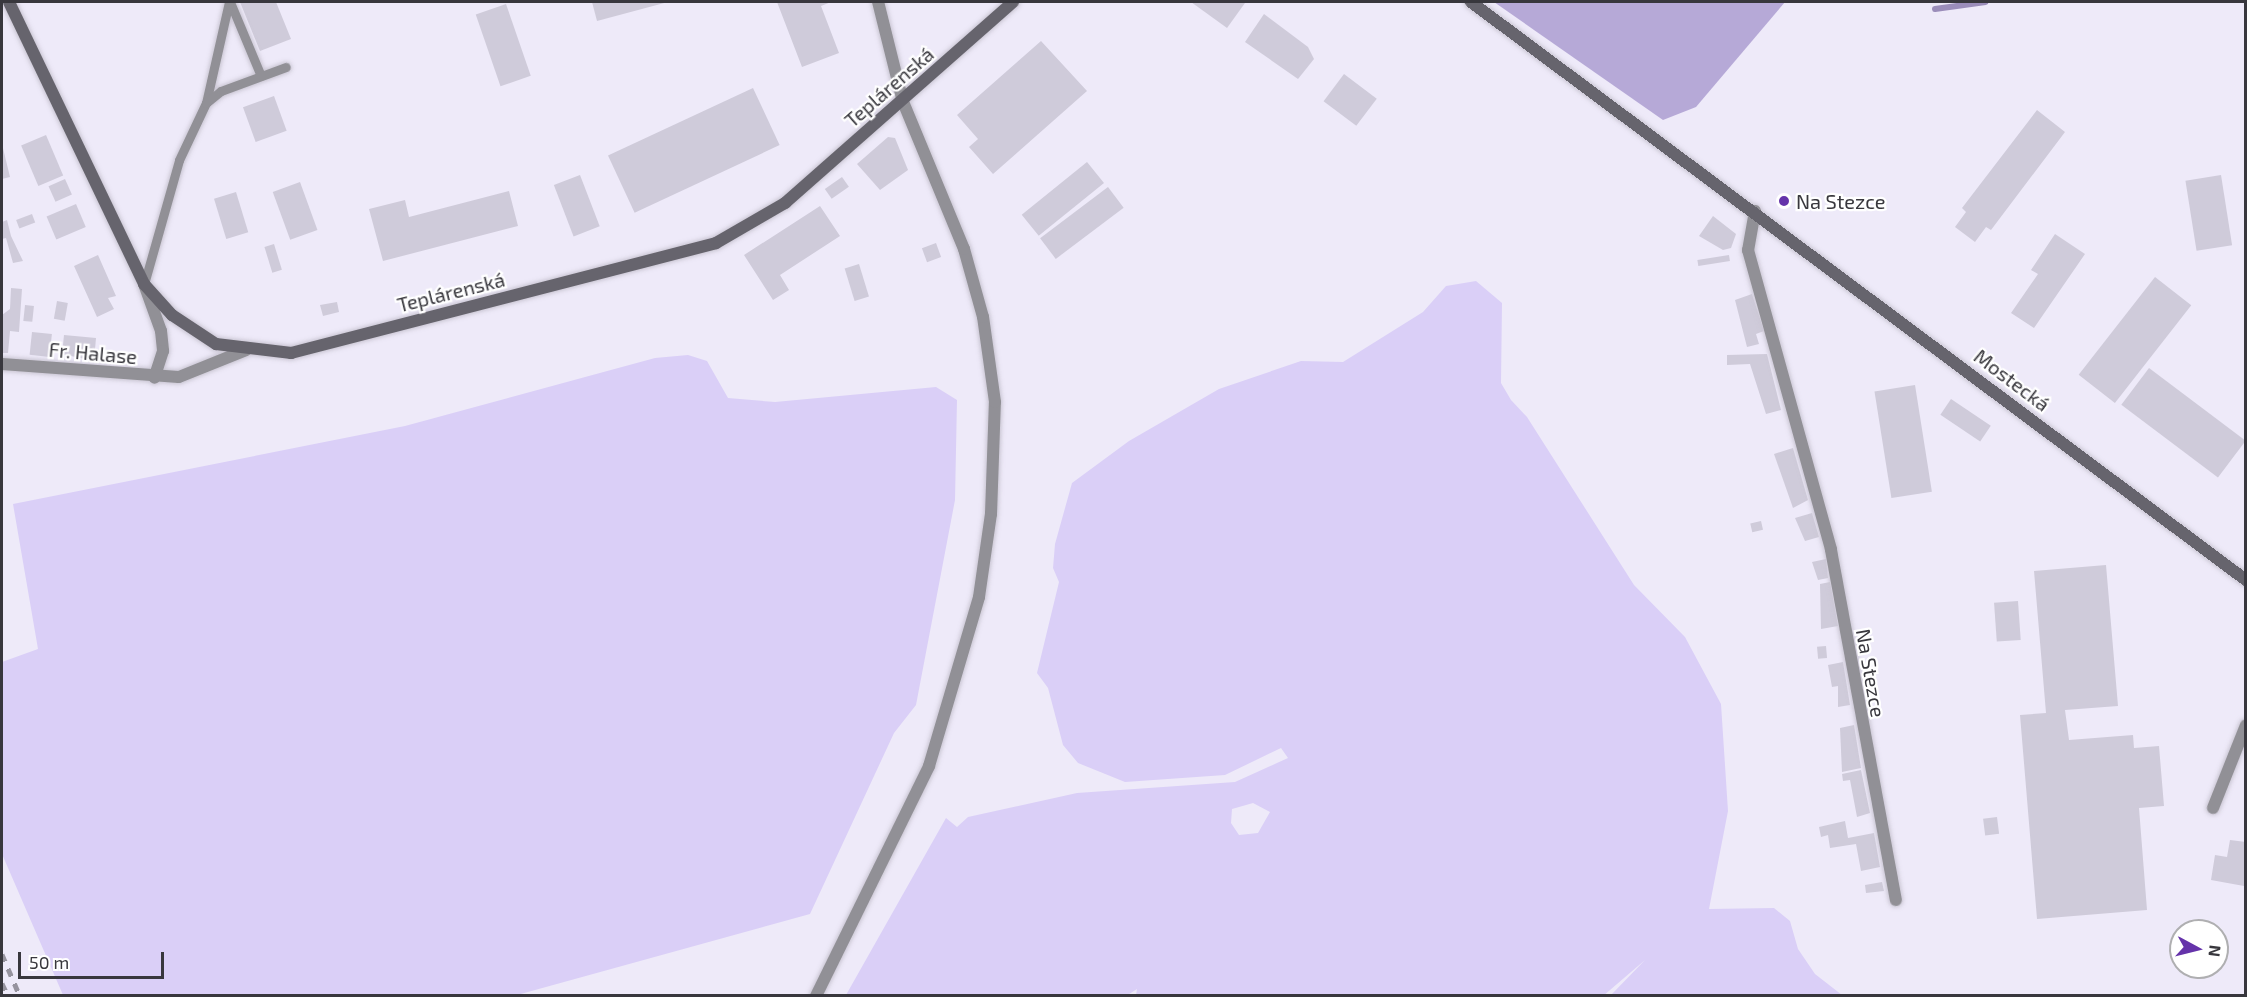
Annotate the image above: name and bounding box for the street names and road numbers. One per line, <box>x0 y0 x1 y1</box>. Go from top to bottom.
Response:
street label: Teplárenská <box>840 42 938 132</box>
street label: Teplárenská <box>395 267 507 317</box>
street label: Fr. Halase <box>48 337 138 369</box>
street label: Mostecká <box>1969 344 2055 416</box>
street label: Na Stezce <box>1851 627 1891 719</box>

